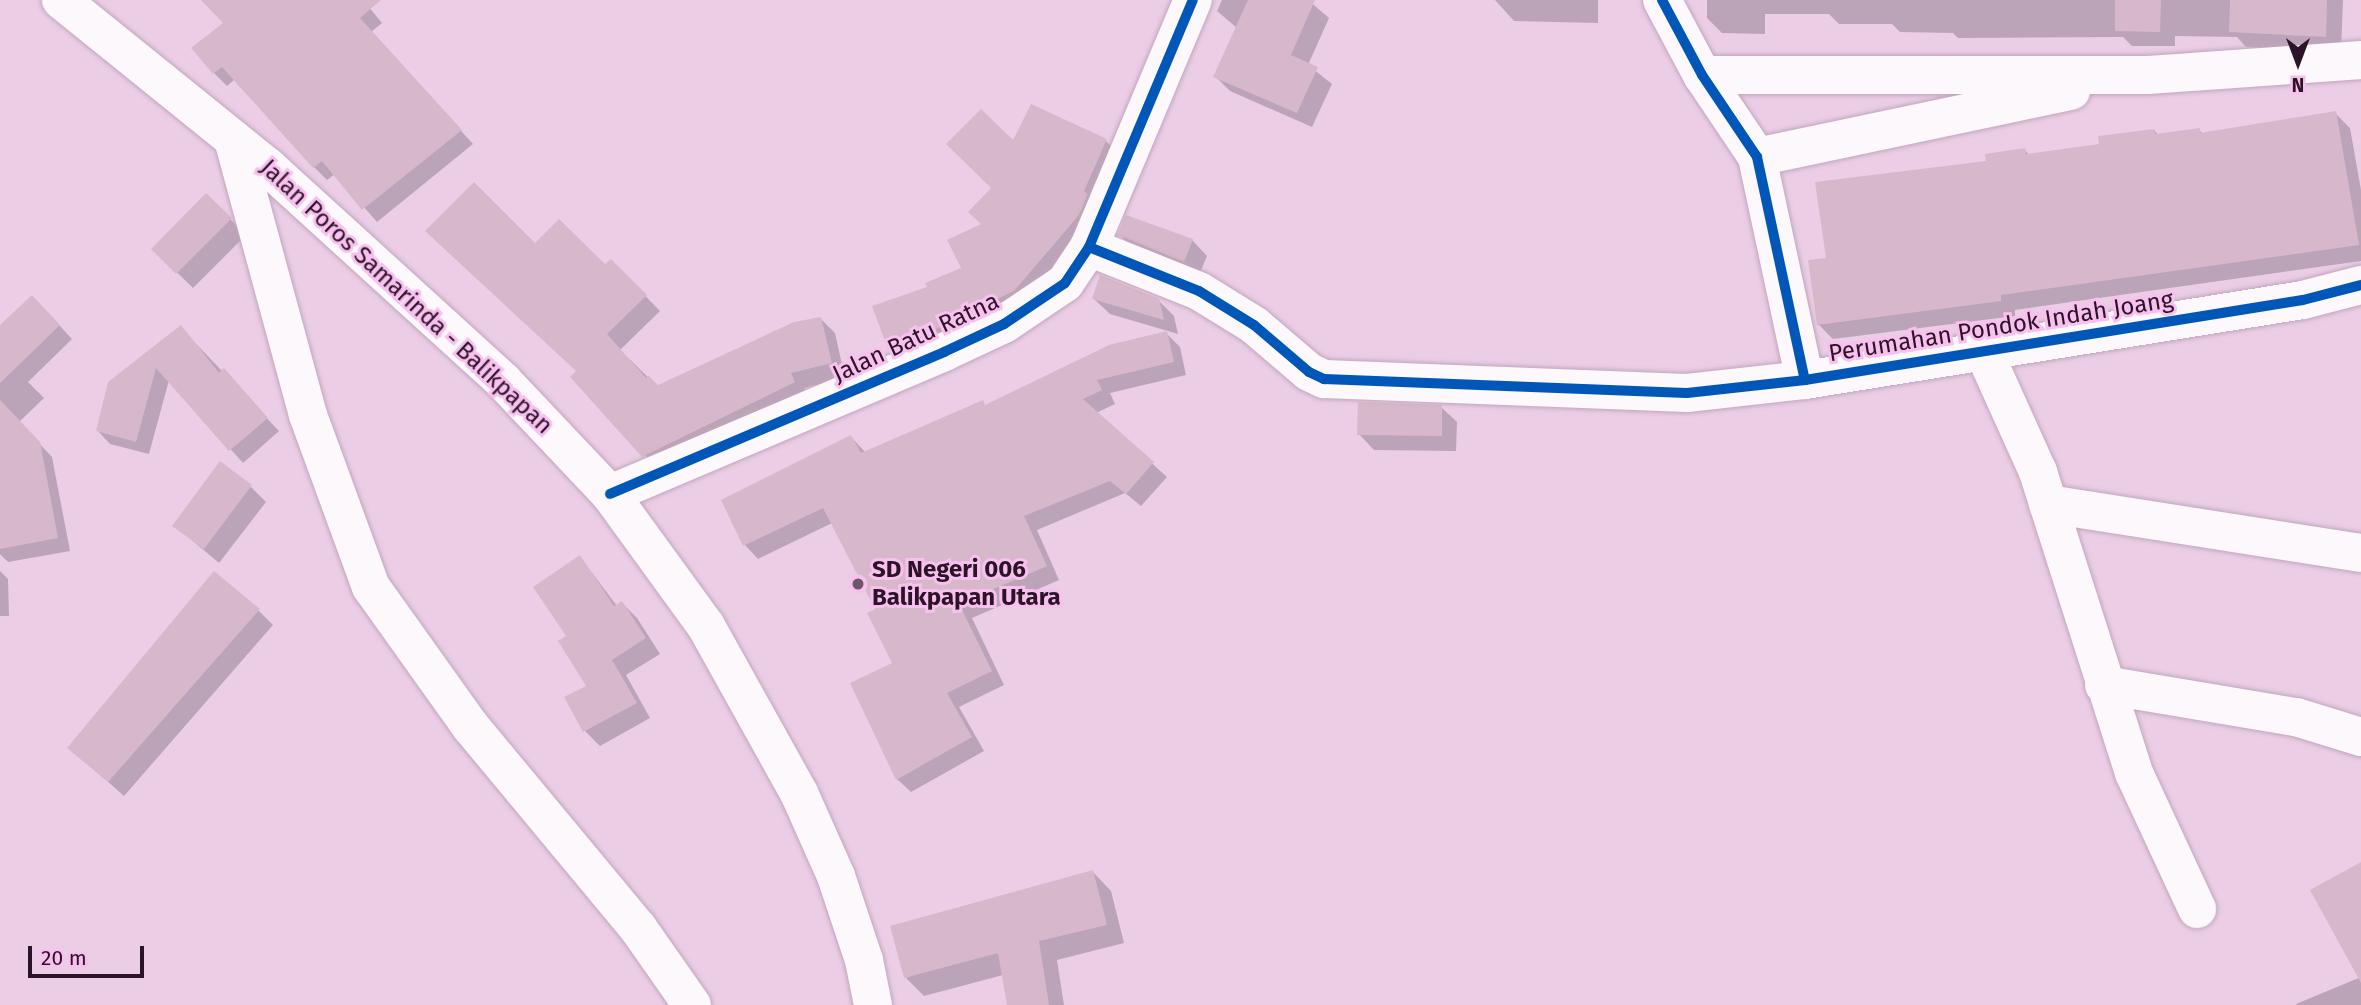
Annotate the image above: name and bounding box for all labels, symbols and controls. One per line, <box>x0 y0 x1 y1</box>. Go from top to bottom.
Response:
north arrow <box>2263 28 2333 98</box>
text: N <box>2292 73 2304 96</box>
street label: Jalan Poros Samarinda - Balikpapan <box>254 154 558 440</box>
street label: Perumahan Pondok Indah Joang <box>1827 286 2175 368</box>
street label: Jalan Batu Ratna <box>828 287 1004 389</box>
place label: SD Negeri 006 Balikpapan Utara <box>872 556 1061 612</box>
marker: SD Negeri 006 Balikpapan Utara <box>850 576 866 592</box>
scale bar <box>32 932 147 976</box>
text: 20 m <box>41 945 87 971</box>

